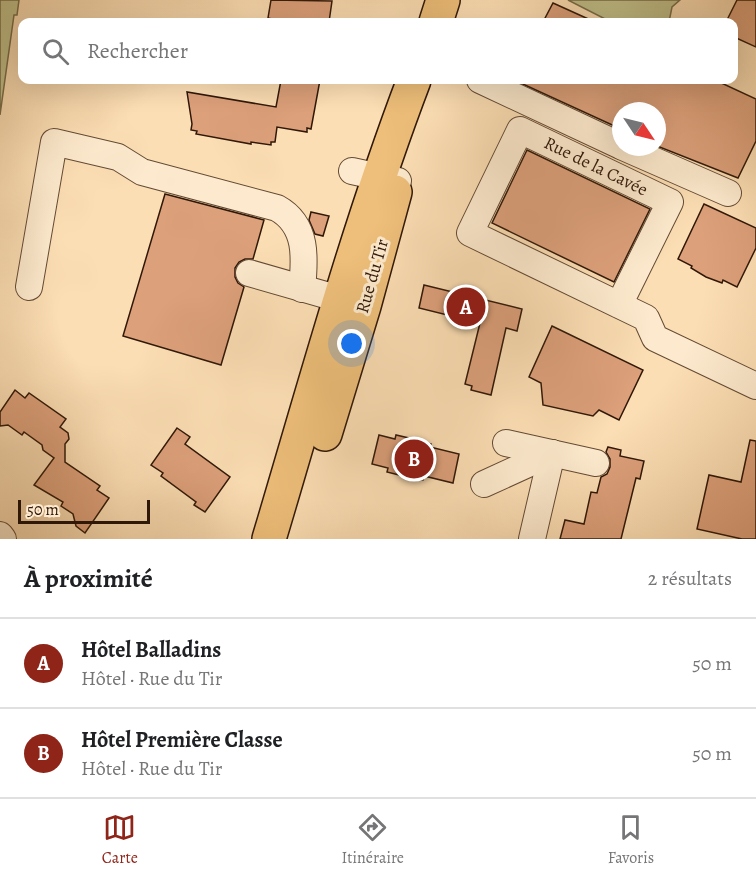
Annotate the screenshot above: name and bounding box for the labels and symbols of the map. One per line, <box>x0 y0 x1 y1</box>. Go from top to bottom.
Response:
north arrow <box>612 102 666 156</box>
street label: Rue de la Cavée <box>540 131 652 201</box>
street label: Rue du Tir <box>350 236 394 316</box>
pin: A <box>446 284 486 330</box>
your location <box>337 329 366 358</box>
pin: B <box>394 436 434 482</box>
scale bar <box>18 497 150 524</box>

